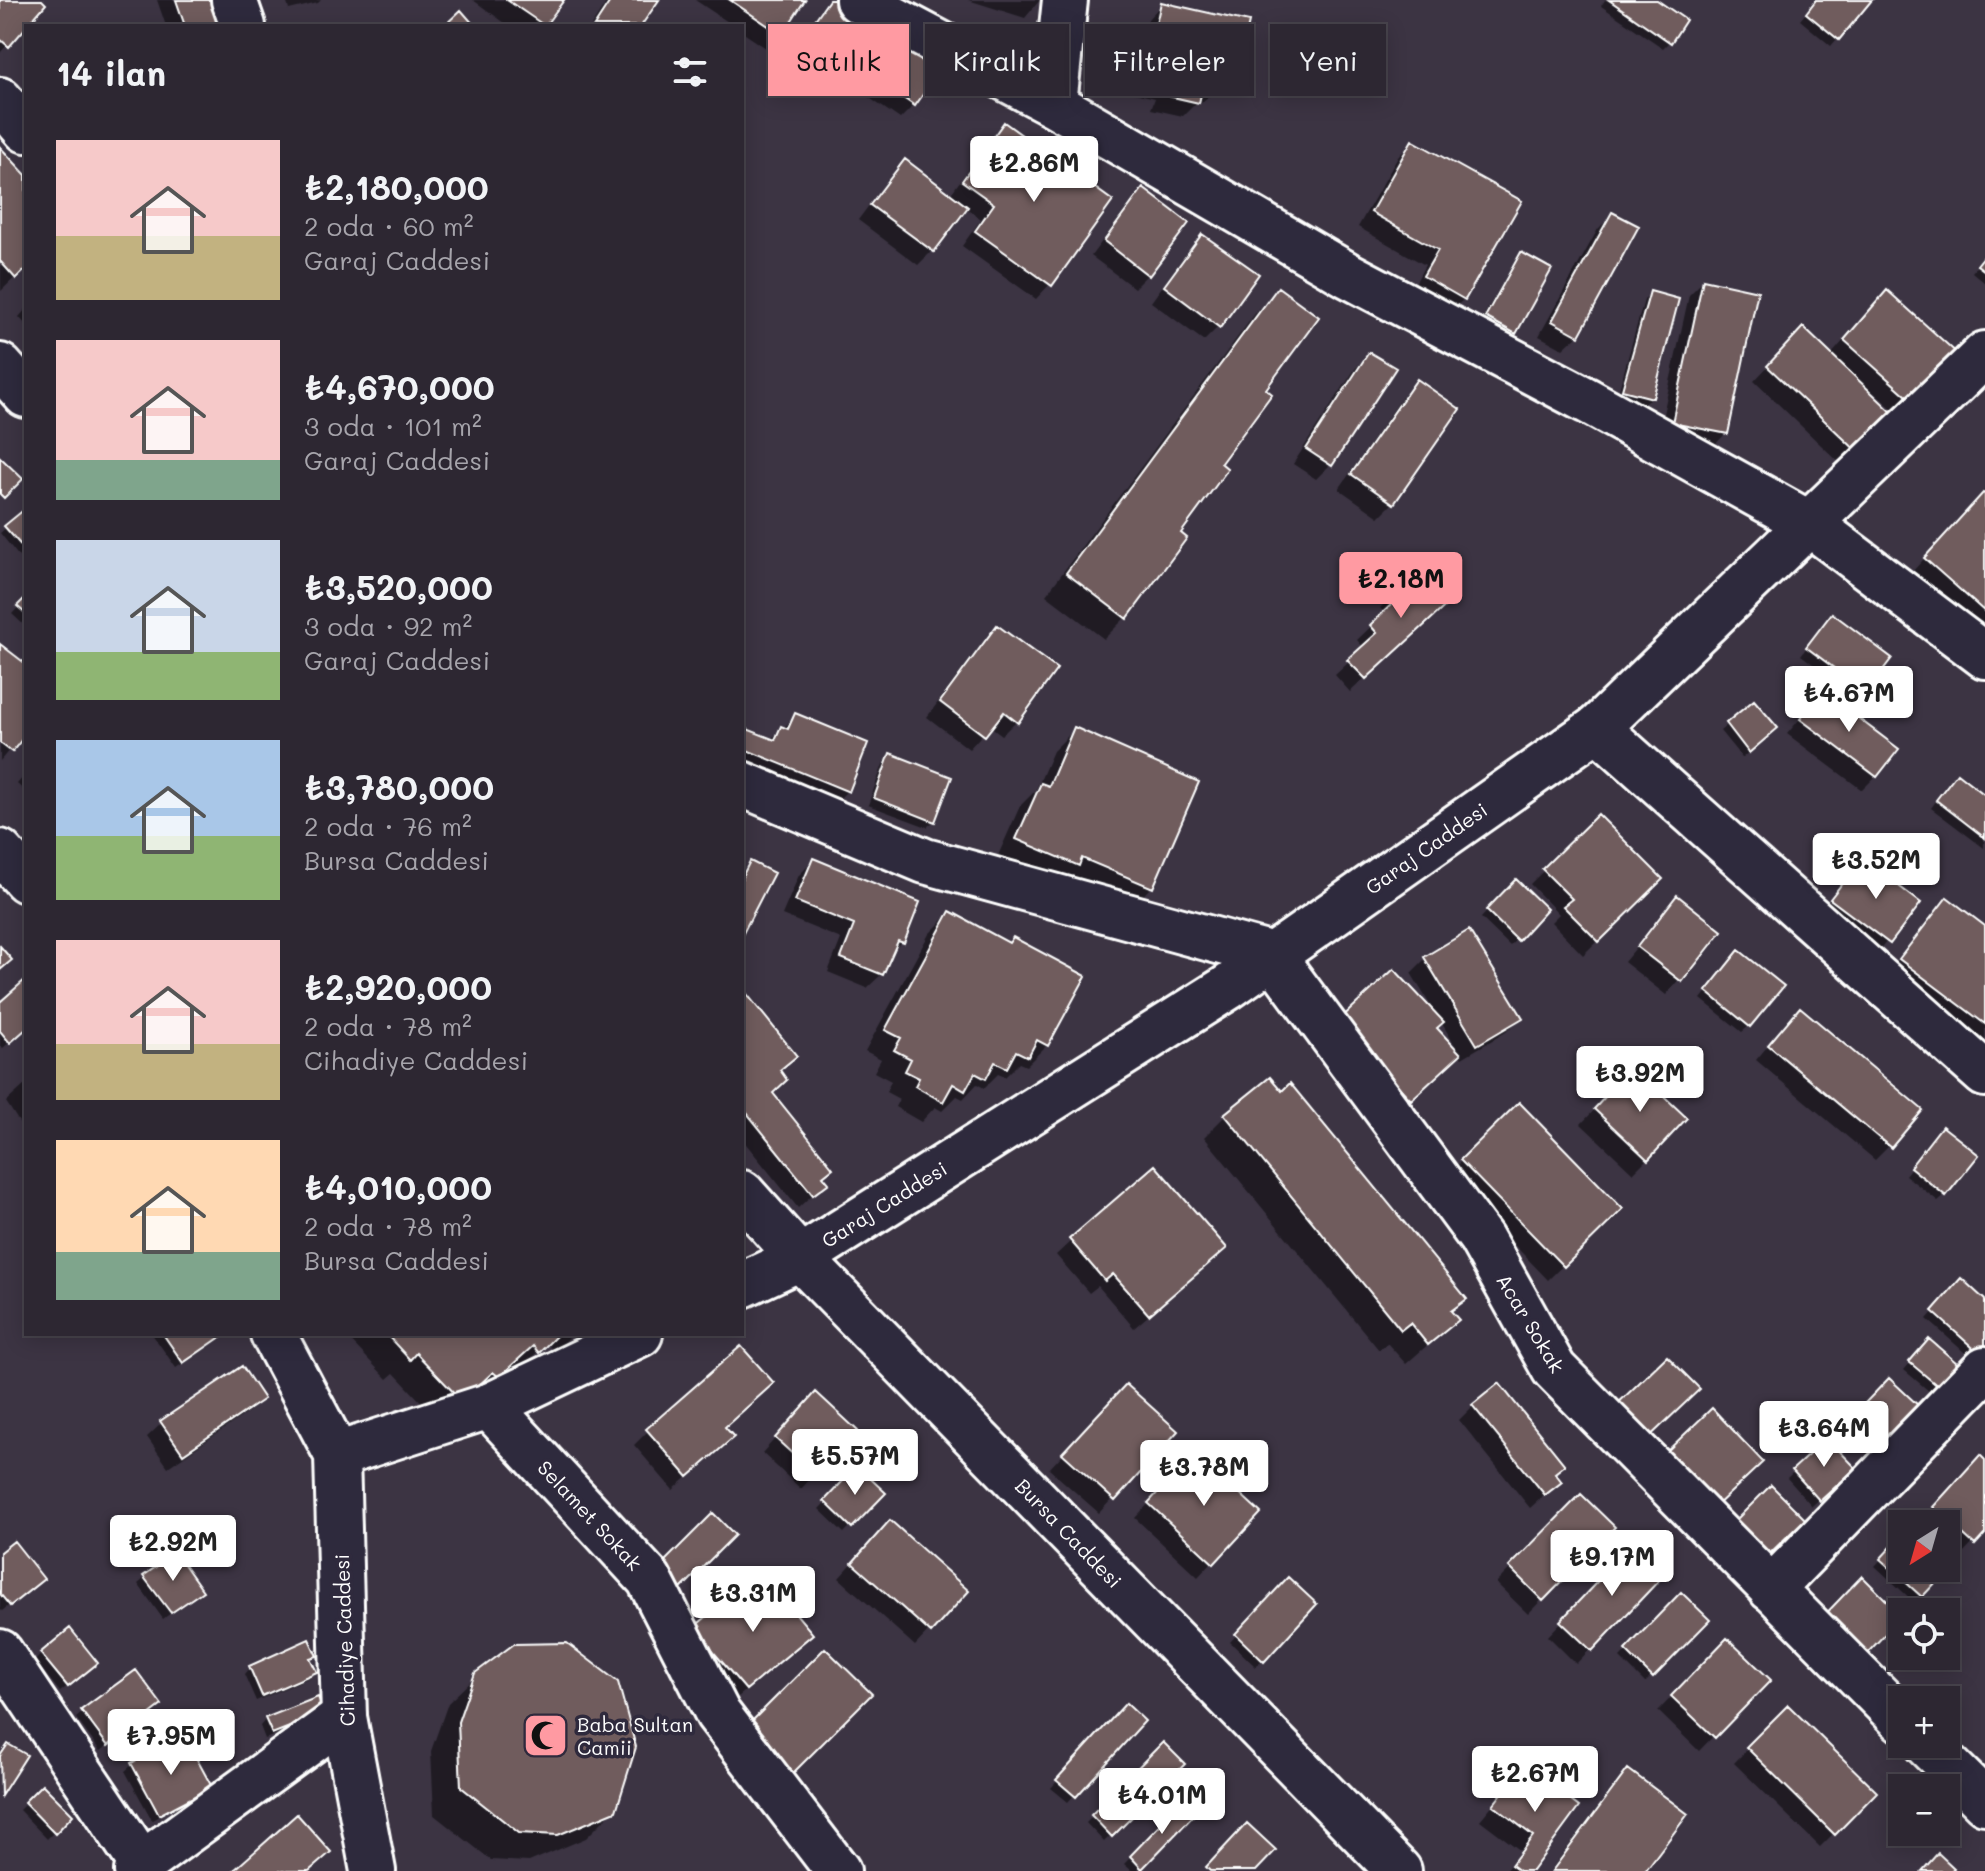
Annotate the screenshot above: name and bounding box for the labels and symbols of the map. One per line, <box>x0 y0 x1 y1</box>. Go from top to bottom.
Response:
pin: ₺2.86M <box>969 136 1099 204</box>
pin: ₺2.18M <box>1336 552 1466 620</box>
pin: ₺4.67M <box>1784 666 1914 734</box>
street label: Garaj Caddesi <box>1360 796 1492 900</box>
pin: ₺3.52M <box>1811 833 1941 901</box>
pin: ₺3.92M <box>1575 1046 1705 1114</box>
street label: Garaj Caddesi <box>816 1155 952 1253</box>
street label: Acar Sokak <box>1491 1269 1571 1377</box>
pin: ₺3.64M <box>1759 1401 1889 1469</box>
pin: ₺5.57M <box>790 1429 920 1497</box>
pin: ₺3.78M <box>1139 1440 1269 1508</box>
street label: Selamet Sokak <box>532 1454 648 1576</box>
street label: Bursa Caddesi <box>1010 1473 1128 1593</box>
north arrow <box>1888 1510 1960 1582</box>
pin: ₺2.92M <box>108 1515 238 1583</box>
pin: ₺9.17M <box>1547 1530 1677 1598</box>
street label: Cihadiye Caddesi <box>328 1553 360 1727</box>
pin: ₺3.31M <box>688 1566 818 1634</box>
pin: ₺7.95M <box>106 1709 236 1777</box>
mosque icon: Baba Sultan Camii <box>522 1711 570 1759</box>
place label: Baba Sultan Camii <box>577 1711 693 1760</box>
pin: ₺2.67M <box>1470 1746 1600 1814</box>
pin: ₺4.01M <box>1097 1768 1227 1836</box>

